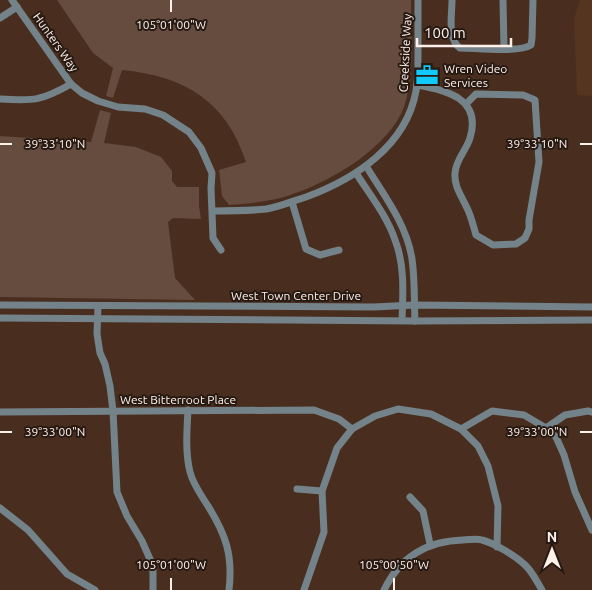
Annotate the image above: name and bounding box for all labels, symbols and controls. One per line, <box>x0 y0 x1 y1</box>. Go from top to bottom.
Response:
street label: Hunters Way <box>31 10 81 74</box>
street label: Creekside Way <box>396 13 414 93</box>
scale bar <box>417 15 511 47</box>
text: 105°01'00"W <box>136 18 206 31</box>
text: 100 m <box>424 24 466 41</box>
office icon: Wren Video Services <box>414 62 440 88</box>
place label: Wren Video Services <box>444 62 507 89</box>
text: 39°33'10"N <box>25 137 85 150</box>
text: 39°33'10"N <box>507 137 567 150</box>
street label: West Town Center Drive <box>231 289 361 302</box>
street label: West Bitterroot Place <box>120 393 236 406</box>
text: 39°33'00"N <box>25 425 85 438</box>
text: 39°33'00"N <box>507 425 567 438</box>
north arrow <box>527 525 577 575</box>
text: N <box>547 529 557 545</box>
text: 105°01'00"W <box>136 558 206 571</box>
text: 105°00'50"W <box>359 558 429 571</box>

